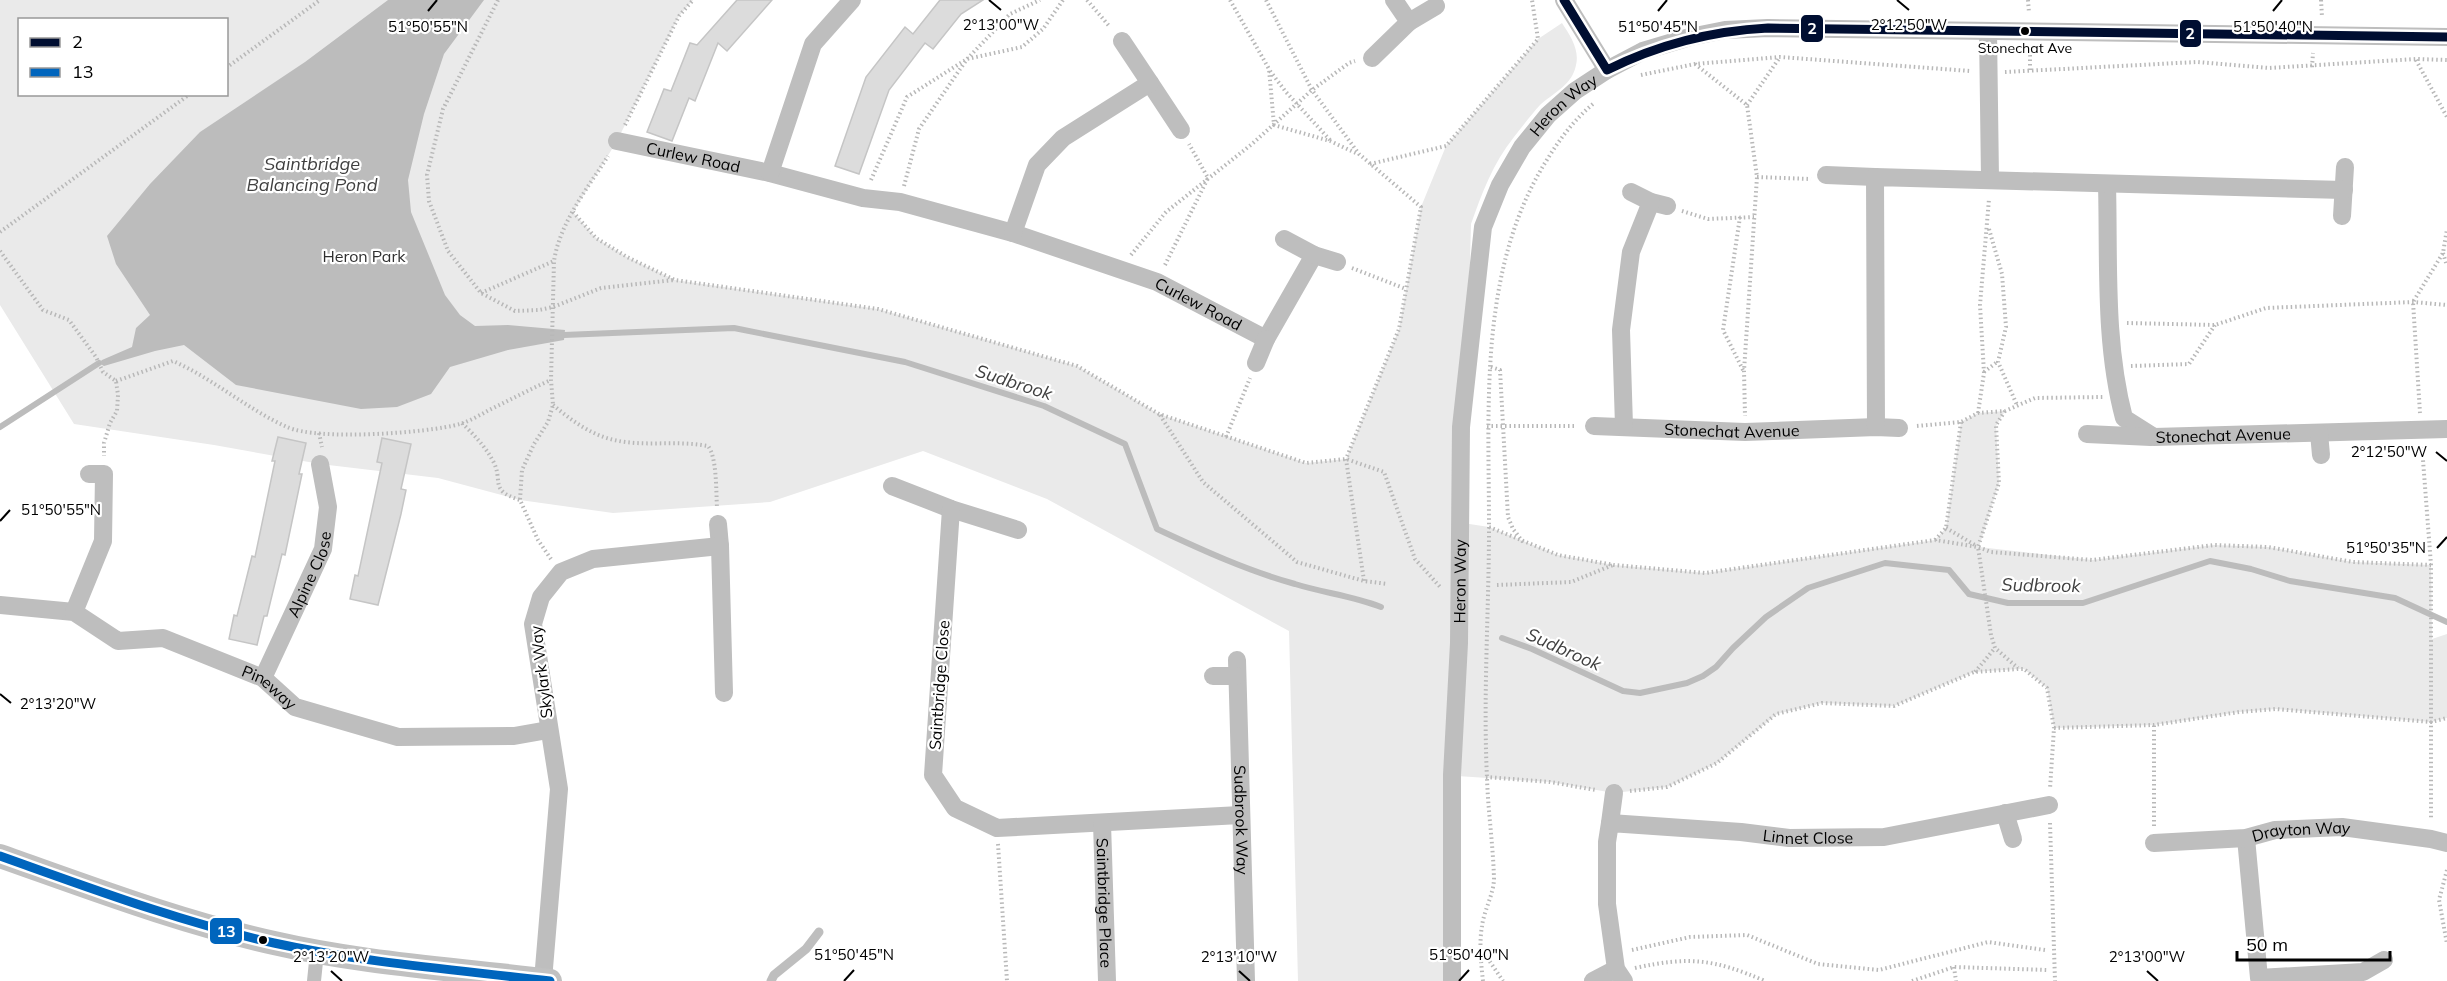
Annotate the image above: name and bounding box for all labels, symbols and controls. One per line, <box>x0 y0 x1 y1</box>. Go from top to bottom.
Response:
line badge: 2 <box>1800 14 1824 43</box>
text: 2°13'00"W <box>963 15 1040 34</box>
text: 2°12'50"W <box>1871 15 1948 34</box>
text: 51°50'55"N <box>388 17 468 36</box>
text: 51°50'45"N <box>1618 17 1698 36</box>
text: 51°50'40"N <box>2233 17 2313 36</box>
legend <box>18 18 228 96</box>
text: 2 <box>1807 18 1817 38</box>
line badge: 2 <box>2179 19 2202 48</box>
text: 2 <box>2185 23 2195 43</box>
marker: Stonechat Ave <box>2019 25 2031 37</box>
text: 2 <box>72 30 83 53</box>
place label: Stonechat Ave <box>1978 39 2072 57</box>
text: 13 <box>72 60 94 83</box>
street label: Heron Way <box>1525 69 1601 140</box>
street label: Curlew Road <box>645 137 742 177</box>
water label: Saintbridge Balancing Pond <box>247 152 378 196</box>
park label: Heron Park <box>322 246 406 266</box>
street label: Curlew Road <box>1152 273 1246 335</box>
water label: Sudbrook <box>973 359 1056 405</box>
street label: Stonechat Avenue <box>1664 419 1800 442</box>
street label: Stonechat Avenue <box>2155 423 2291 447</box>
text: 2°12'50"W <box>2351 442 2428 461</box>
text: 51°50'55"N <box>21 500 101 519</box>
street label: Alpine Close <box>283 530 335 620</box>
street label: Heron Way <box>1449 538 1470 623</box>
text: 51°50'35"N <box>2346 538 2426 557</box>
water label: Sudbrook <box>2001 573 2082 597</box>
street label: Saintbridge Close <box>924 619 954 751</box>
water label: Sudbrook <box>1523 622 1606 676</box>
street label: Skylark Way <box>525 624 557 719</box>
street label: Pineway <box>239 661 301 714</box>
text: 2°13'20"W <box>20 694 97 713</box>
street label: Sudbrook Way <box>1230 765 1253 876</box>
street label: Drayton Way <box>2249 817 2352 846</box>
street label: Linnet Close <box>1762 825 1853 848</box>
street label: Saintbridge Place <box>1092 838 1117 968</box>
line badge: 13 <box>209 917 243 945</box>
text: 13 <box>216 921 236 941</box>
scale bar <box>2237 924 2390 962</box>
text: 50 m <box>2246 933 2288 956</box>
unlabelled marker <box>257 934 269 946</box>
text: 51°50'45"N <box>814 945 894 964</box>
text: 51°50'40"N <box>1429 945 1509 964</box>
text: 2°13'20"W <box>293 947 370 966</box>
text: 2°13'10"W <box>1201 947 1278 966</box>
text: 2°13'00"W <box>2109 947 2186 966</box>

